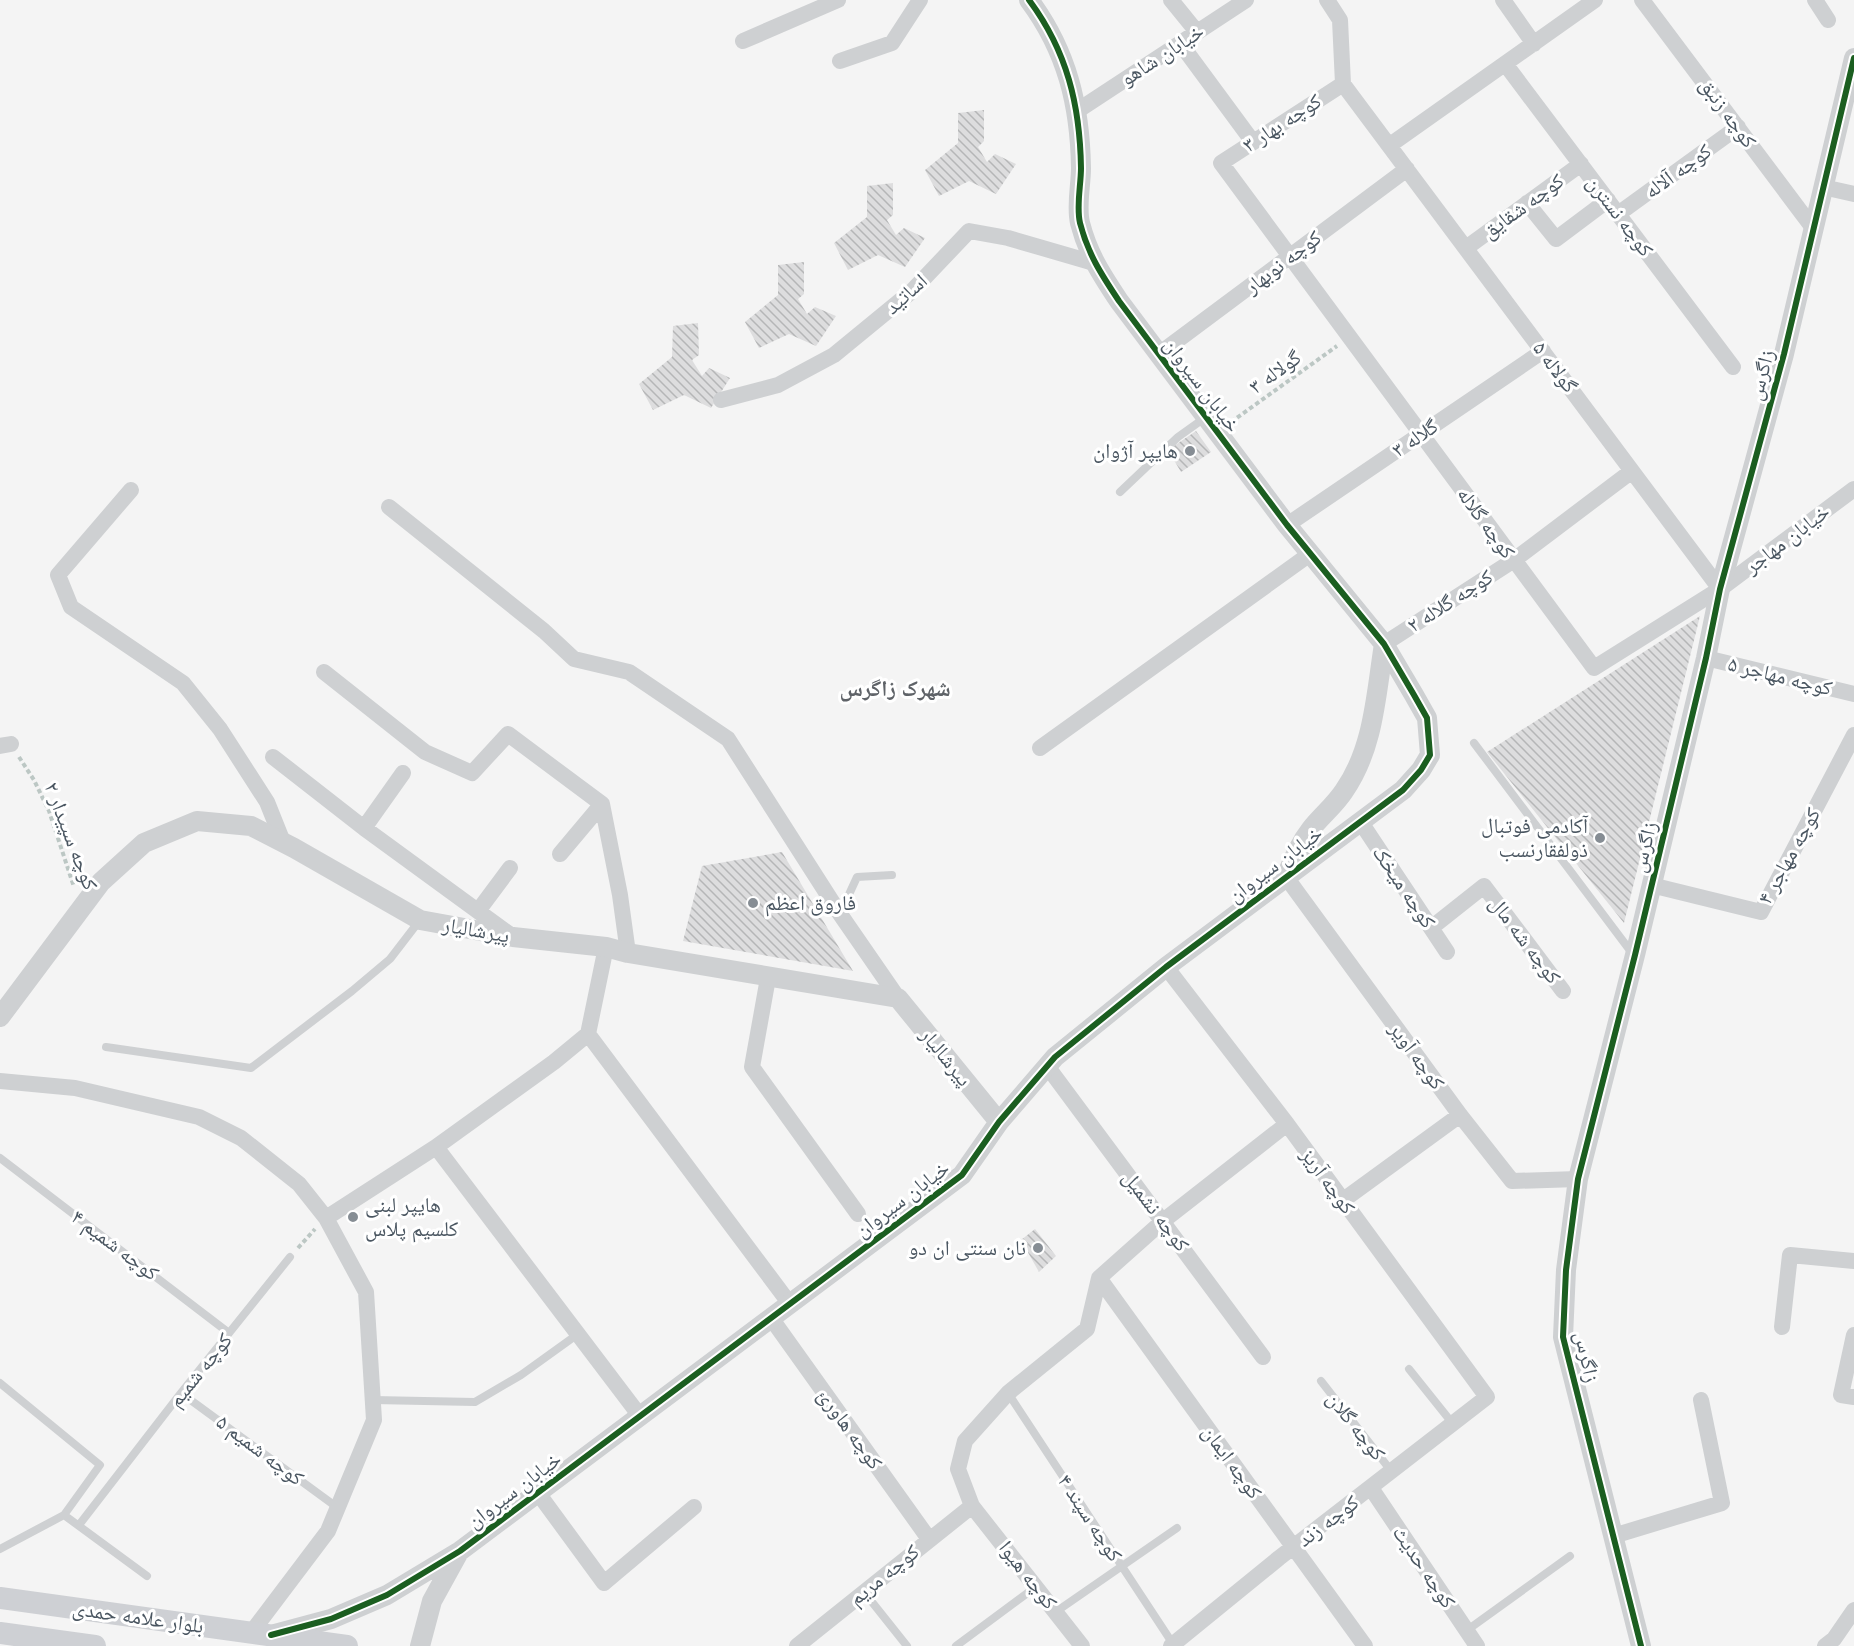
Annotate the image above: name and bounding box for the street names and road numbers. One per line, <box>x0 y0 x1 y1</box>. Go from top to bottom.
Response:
street label: خیابان شاهو <box>1116 19 1209 92</box>
street label: کوچه زنبق <box>1694 73 1761 153</box>
street label: کوچه بهار ۳ <box>1238 89 1327 158</box>
street label: کوچه آلاله <box>1640 139 1717 204</box>
street label: کوچه شقایق <box>1478 168 1569 244</box>
street label: کوچه نسترن <box>1581 171 1658 262</box>
street label: کوچه نوبهار <box>1239 225 1327 300</box>
street label: اساتید <box>880 269 933 320</box>
street label: خیابان سیروان <box>1158 333 1245 438</box>
street label: گولاله ۵ <box>1527 337 1582 398</box>
street label: گولاله ۳ <box>1244 345 1306 400</box>
street label: زاگرس <box>1743 347 1780 403</box>
street label: گلاله ۳ <box>1387 414 1443 463</box>
street label: کوچه گلاله <box>1451 483 1520 564</box>
street label: خیابان مهاجر <box>1739 499 1835 580</box>
street label: کوچه گلاله ۲ <box>1403 564 1498 638</box>
street label: کوچه مهاجر ۵ <box>1725 651 1835 702</box>
street label: کوچه سپیدار ۲ <box>38 779 103 894</box>
street label: کوچه مهاجر ۴ <box>1753 803 1826 909</box>
street label: زاگرس <box>1626 819 1663 875</box>
street label: خیابان سیروان <box>1223 821 1328 908</box>
street label: کوچه میخک <box>1367 841 1440 934</box>
street label: کوچه شه مال <box>1484 892 1566 989</box>
street label: پیرشالیار <box>439 912 511 949</box>
street label: کوچه آویر <box>1383 1017 1450 1095</box>
street label: پیرشالیار <box>914 1022 977 1092</box>
street label: کوچه آریز <box>1295 1143 1360 1219</box>
street label: خیابان سیروان <box>850 1156 955 1243</box>
street label: کوچه نشمیل <box>1117 1166 1194 1257</box>
street label: کوچه شمیم ۴ <box>65 1204 164 1287</box>
street label: کوچه شمیم <box>163 1328 239 1413</box>
street label: زاگرس <box>1569 1329 1604 1385</box>
street label: کوچه هاورئ <box>812 1384 887 1475</box>
street label: کوچه گلان <box>1321 1387 1390 1466</box>
street label: کوچه شمیم ۵ <box>210 1409 309 1492</box>
street label: کوچه ایمان <box>1196 1420 1267 1504</box>
street label: خیابان سیروان <box>462 1447 567 1534</box>
street label: کوچه سپند ۴ <box>1052 1470 1127 1567</box>
street label: کوچه زند <box>1293 1490 1364 1553</box>
street label: کوچه حدیث <box>1387 1521 1461 1614</box>
street label: کوچه هیوا <box>993 1536 1062 1615</box>
street label: کوچه مریم <box>844 1539 925 1612</box>
street label: بلوار علامه حمدی <box>71 1596 205 1639</box>

